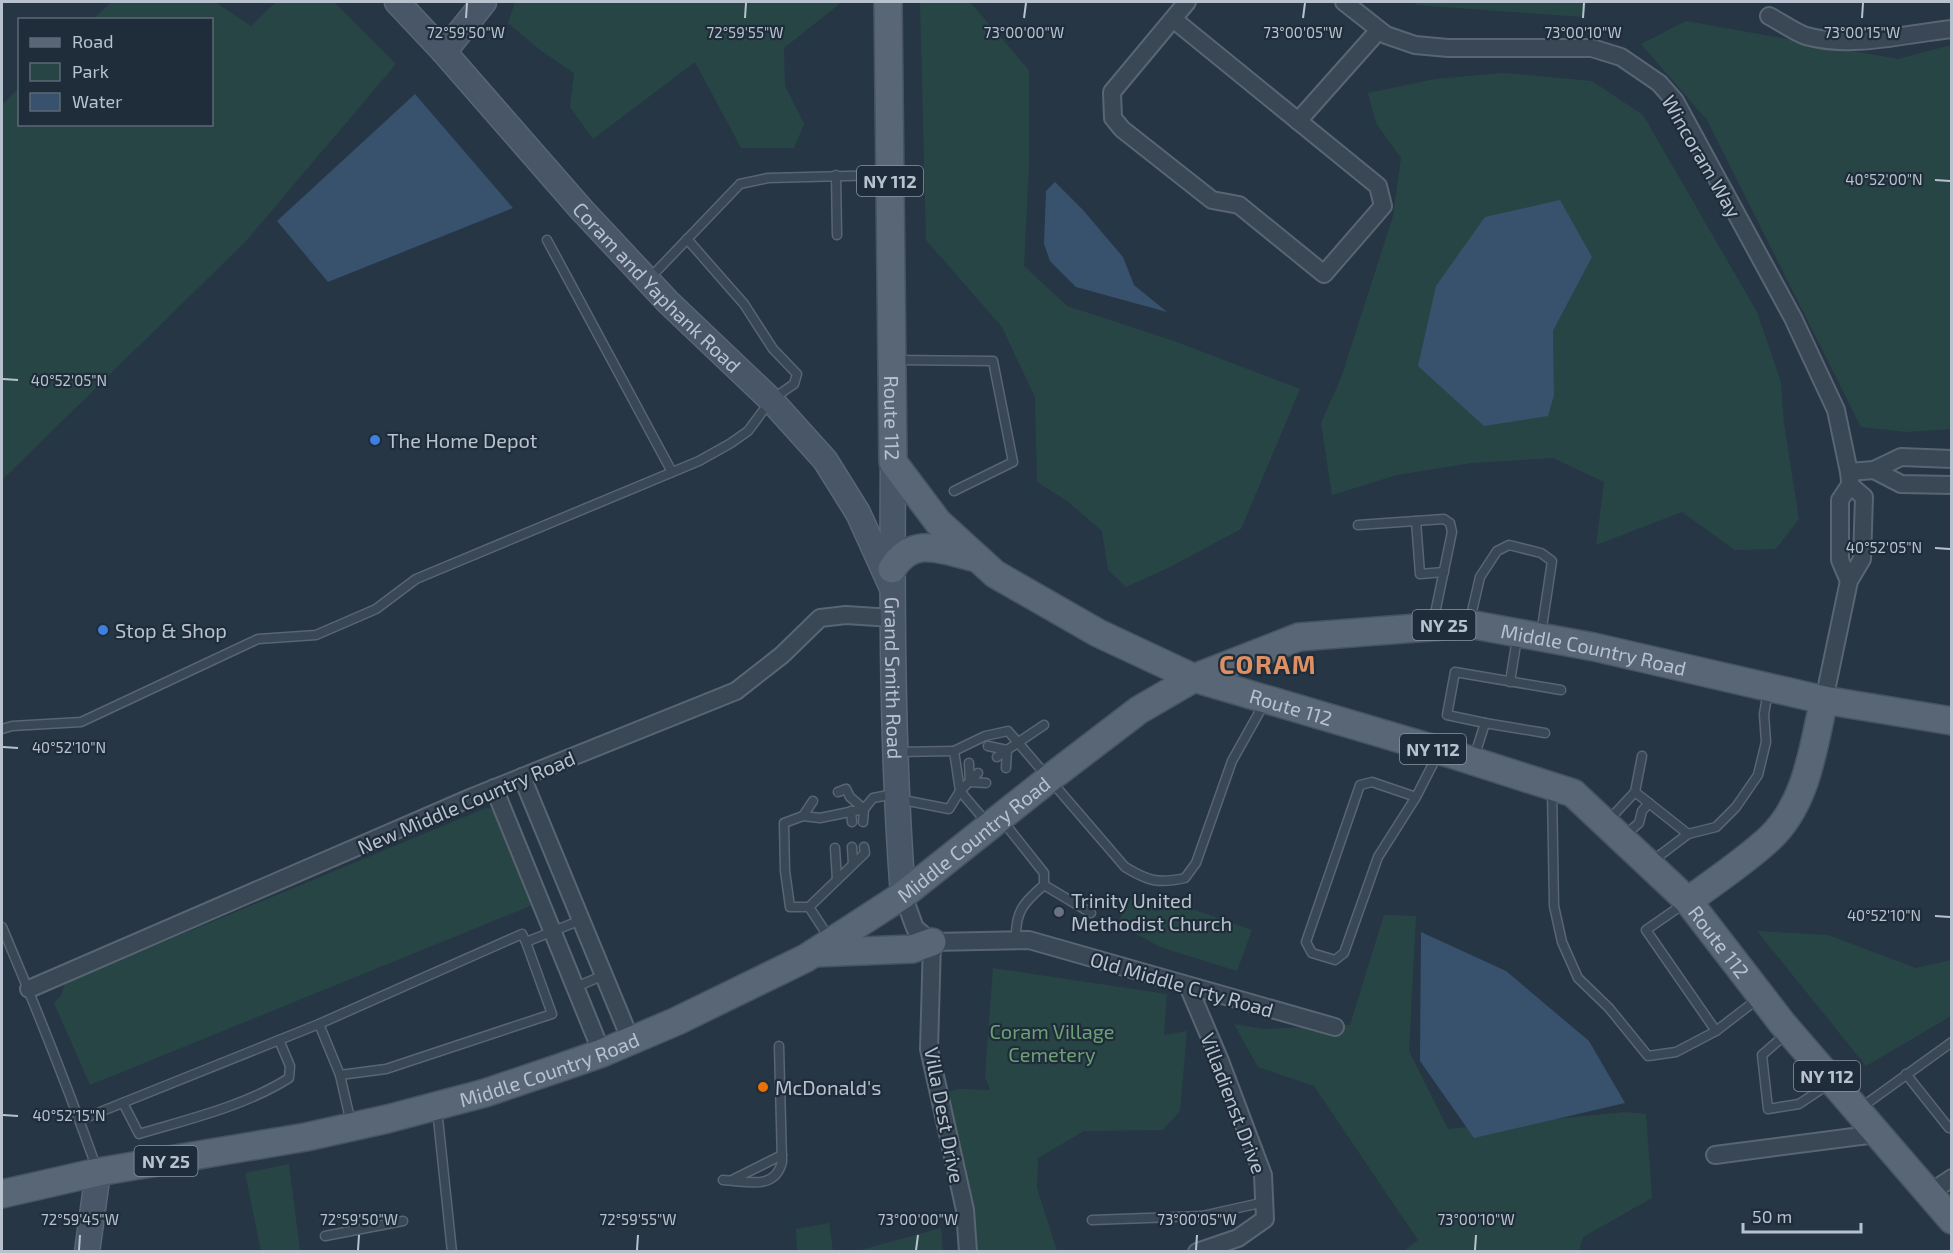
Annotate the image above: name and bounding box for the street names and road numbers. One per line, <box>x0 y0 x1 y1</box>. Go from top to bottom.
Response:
street label: Wincoram Way <box>1657 90 1747 222</box>
road number: NY 112 <box>857 166 923 196</box>
street label: Coram and Yaphank Road <box>568 197 746 377</box>
street label: Route 112 <box>880 375 905 461</box>
street label: Grand Smith Road <box>881 597 908 760</box>
road number: NY 25 <box>1412 610 1476 640</box>
street label: Middle Country Road <box>1499 618 1689 680</box>
street label: Route 112 <box>1247 683 1335 730</box>
road number: NY 112 <box>1400 734 1466 764</box>
street label: New Middle Country Road <box>354 745 578 859</box>
street label: Middle Country Road <box>892 771 1055 907</box>
street label: Route 112 <box>1684 901 1755 983</box>
street label: Old Middle Crty Road <box>1088 946 1276 1022</box>
street label: Middle Country Road <box>457 1027 643 1111</box>
street label: Villadienst Drive <box>1196 1029 1272 1177</box>
street label: Villa Dest Drive <box>920 1045 970 1185</box>
road number: NY 112 <box>1794 1061 1860 1091</box>
road number: NY 25 <box>134 1146 198 1176</box>

